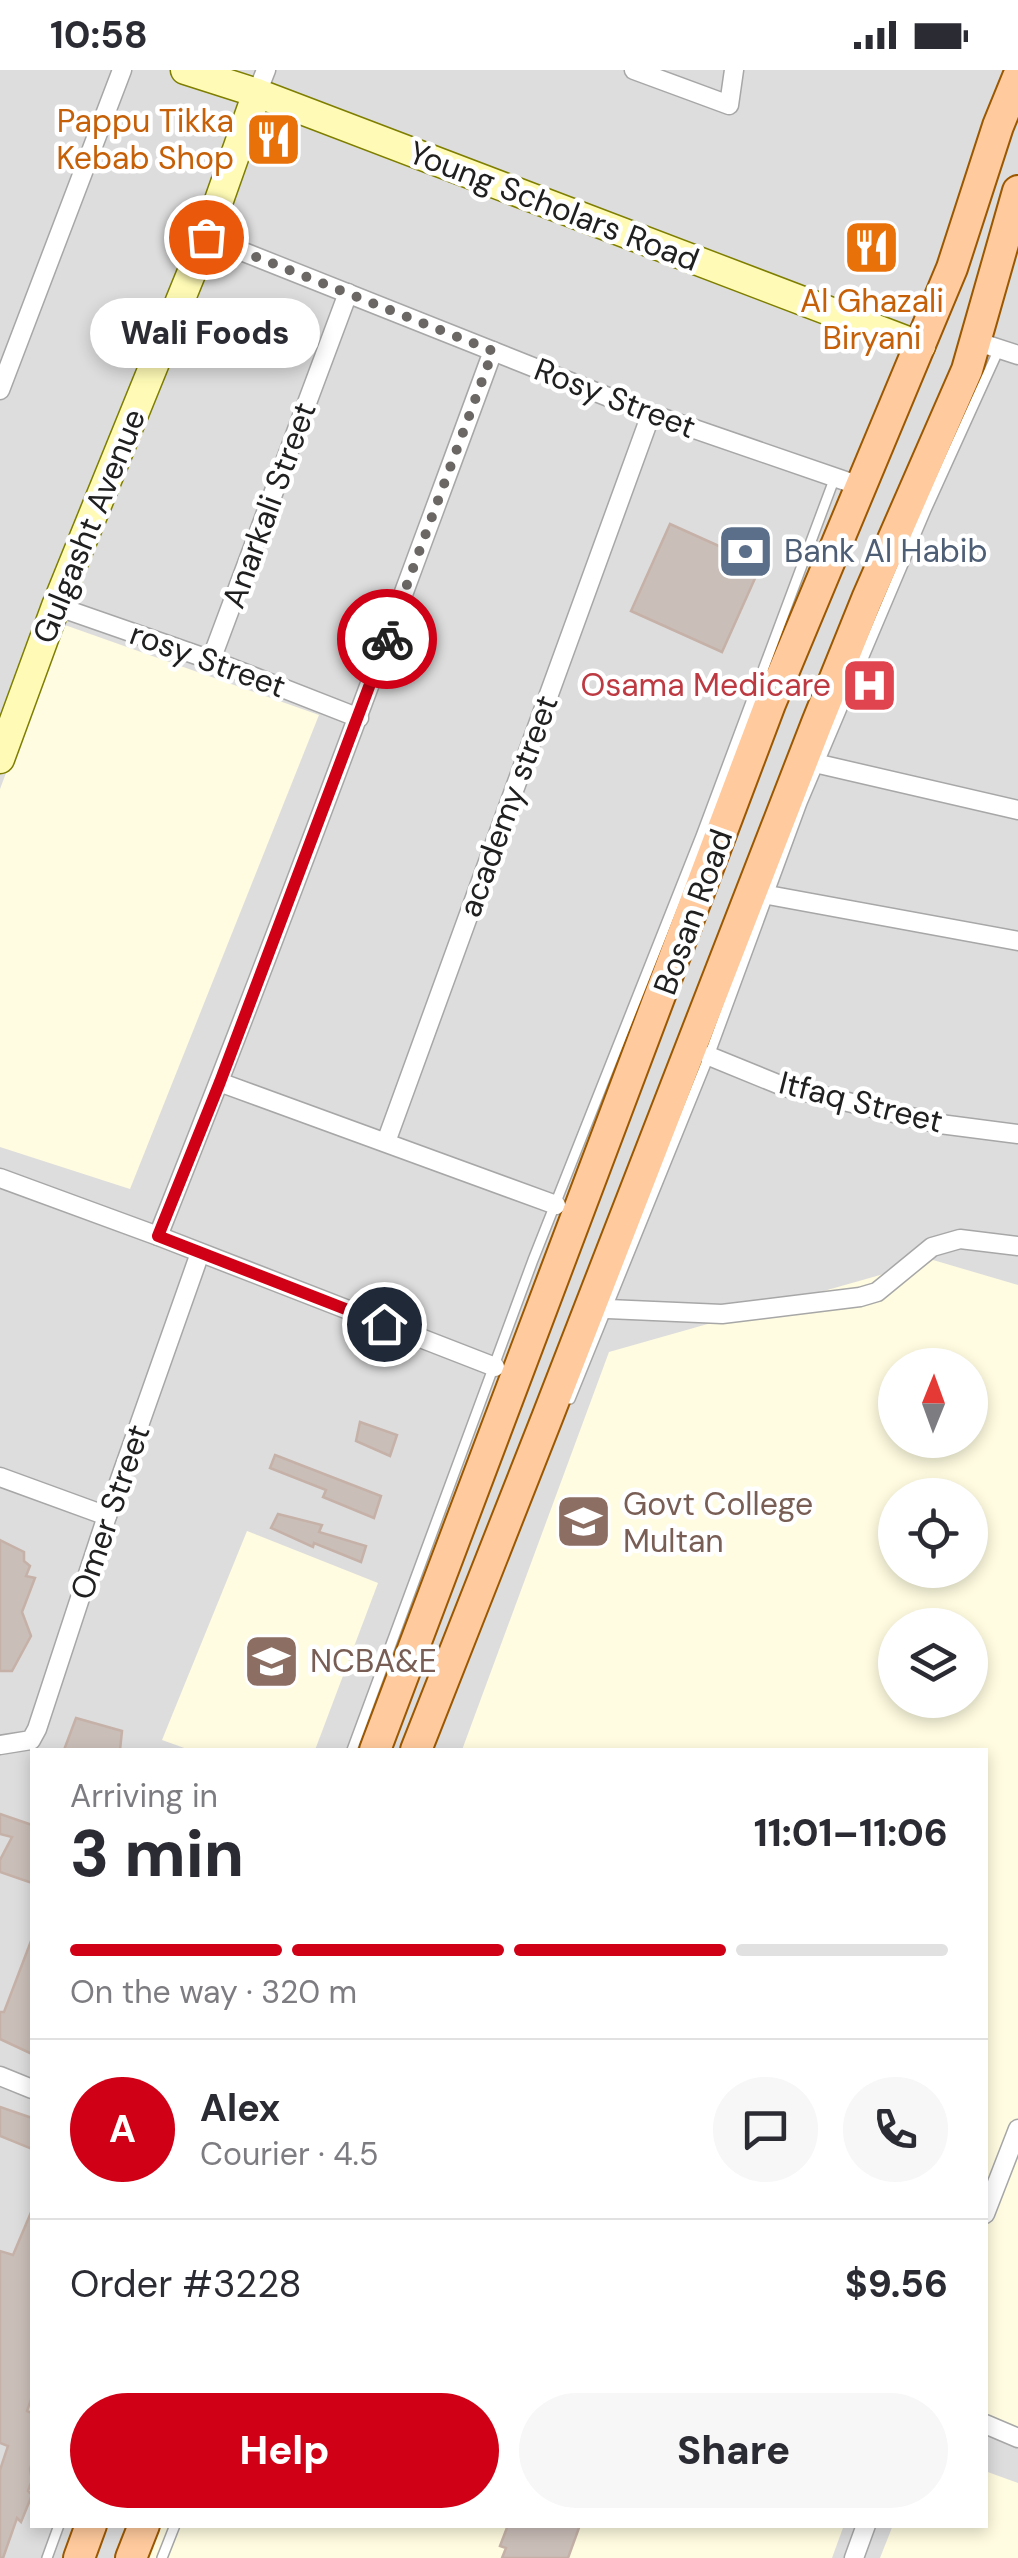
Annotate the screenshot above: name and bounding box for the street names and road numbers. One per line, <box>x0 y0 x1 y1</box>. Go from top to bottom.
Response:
street label: Young Scholars Road <box>403 131 705 281</box>
street label: Rosy Street <box>528 348 702 448</box>
street label: Anarkali Street <box>212 396 326 614</box>
street label: Gulgasht Avenue <box>23 403 155 649</box>
street label: rosy Street <box>124 612 292 708</box>
street label: academy street <box>448 689 568 923</box>
street label: Bosan Road <box>644 823 742 1001</box>
street label: Itfaq Street <box>775 1061 947 1143</box>
street label: Omer Street <box>60 1419 160 1605</box>

